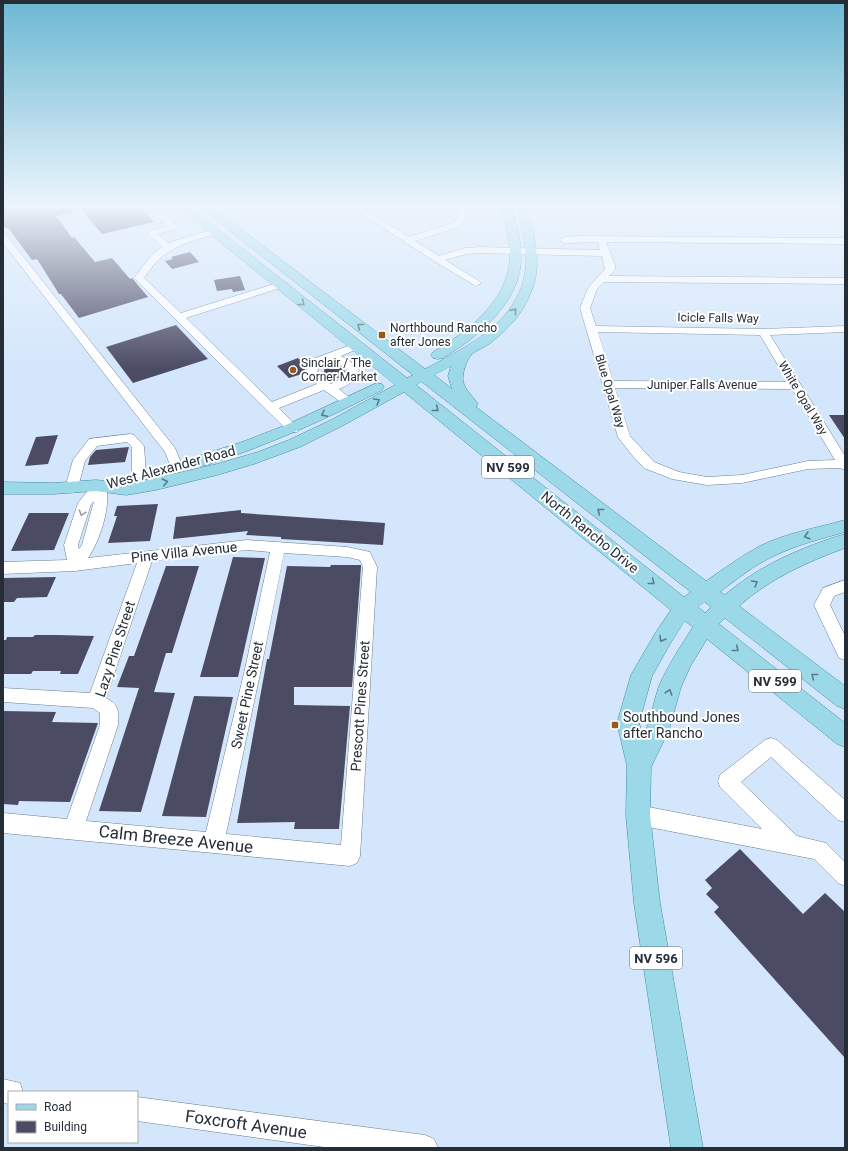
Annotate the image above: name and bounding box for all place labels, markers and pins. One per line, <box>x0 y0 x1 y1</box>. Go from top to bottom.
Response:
place label: Northbound Rancho after Jones <box>390 321 497 349</box>
marker: Northbound Rancho after Jones <box>377 330 387 340</box>
place label: Sinclair / The Corner Market <box>301 356 377 384</box>
marker: Sinclair / The Corner Market <box>288 365 298 375</box>
place label: Southbound Jones after Rancho <box>623 709 740 741</box>
marker: Southbound Jones after Rancho <box>610 720 620 730</box>

